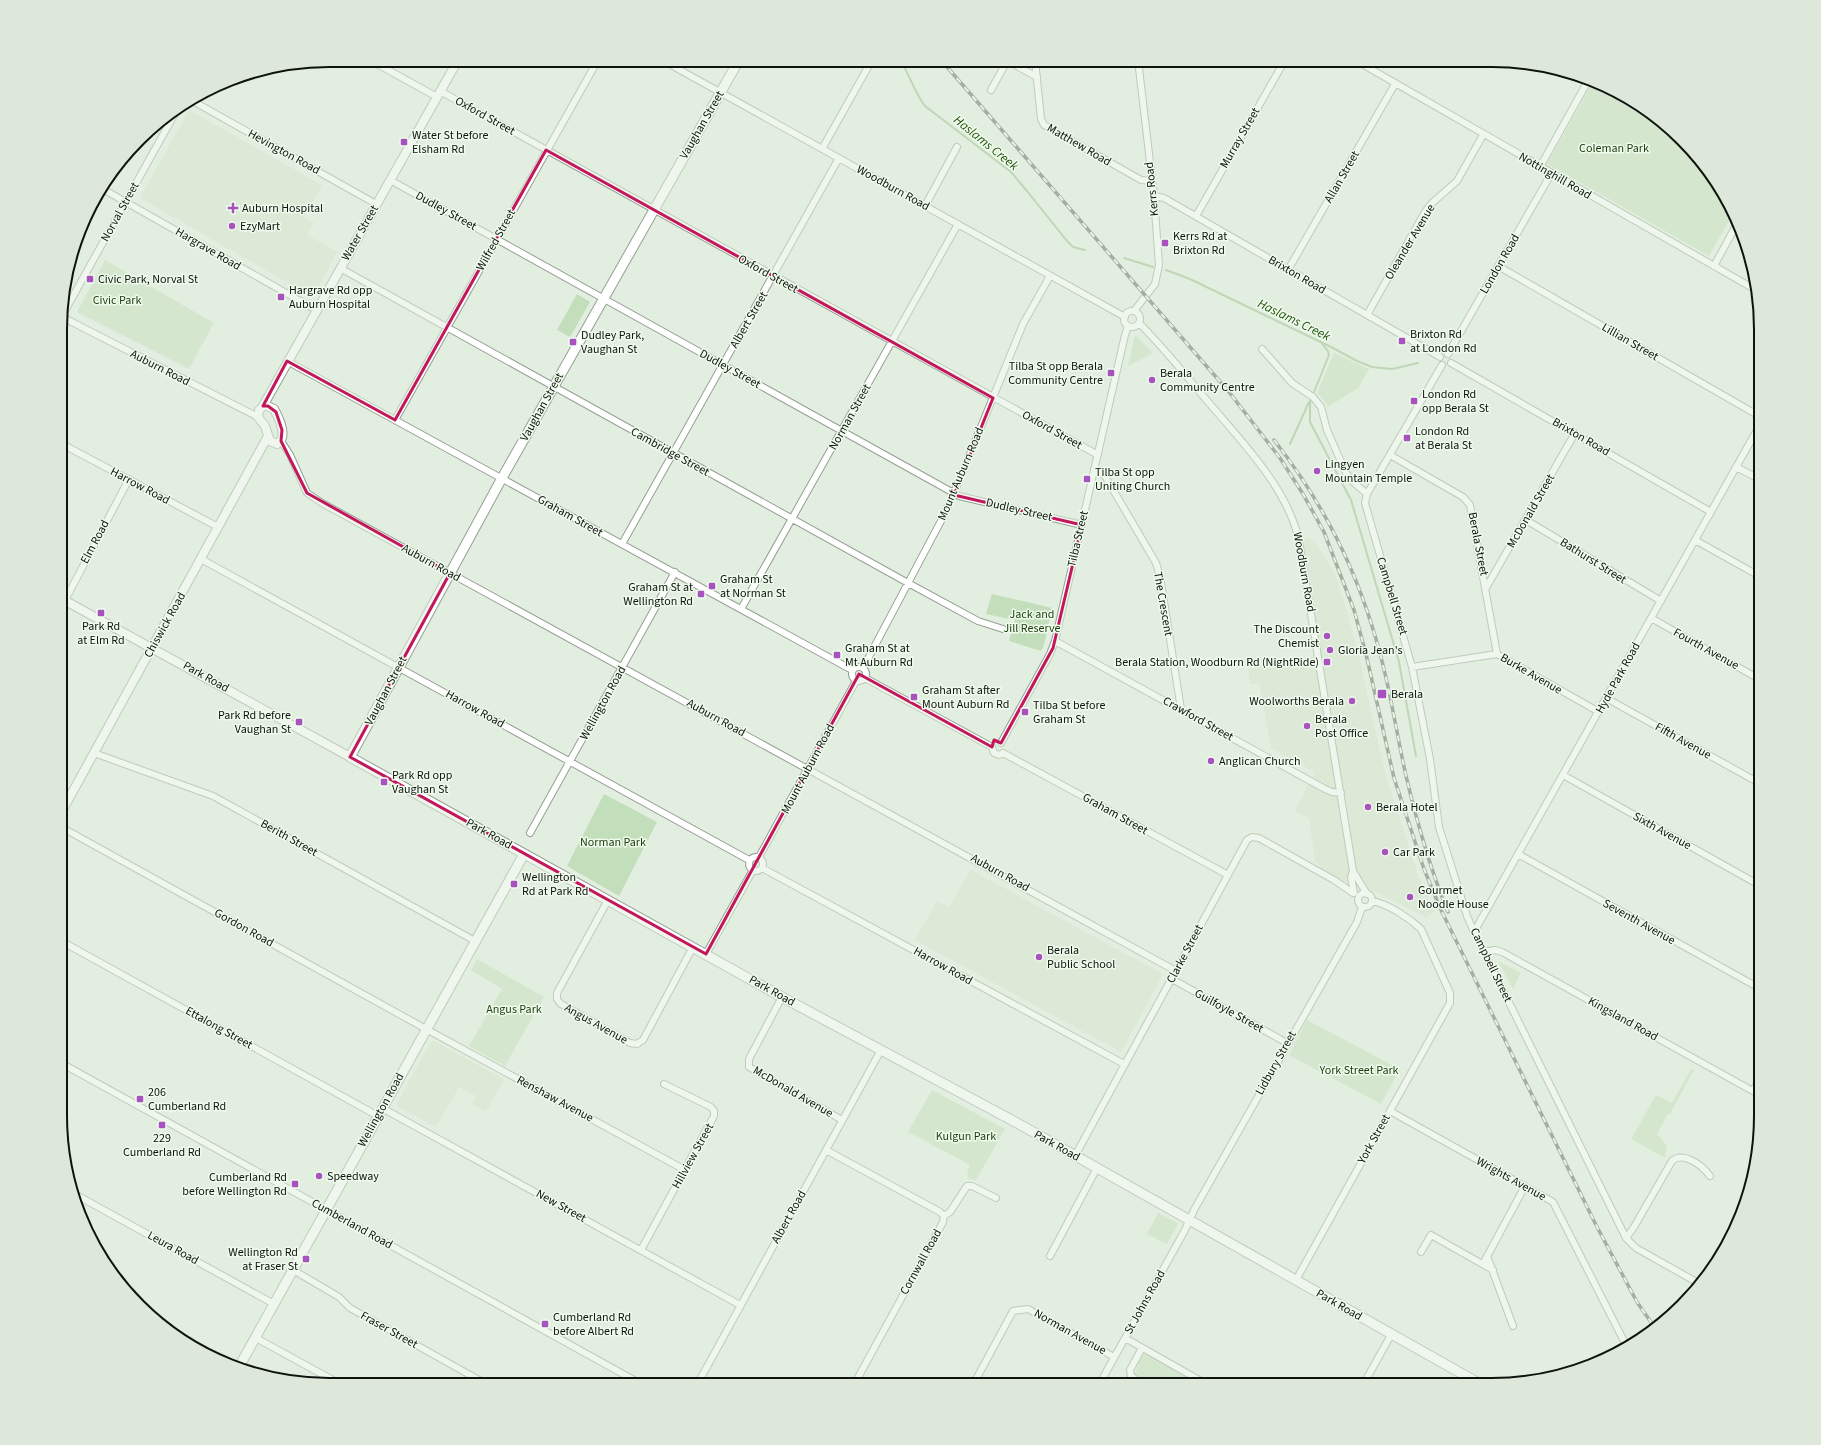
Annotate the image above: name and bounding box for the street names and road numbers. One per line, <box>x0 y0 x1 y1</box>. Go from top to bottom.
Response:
street label: Vaughan Street <box>676 88 728 162</box>
street label: Oxford Street <box>452 93 518 139</box>
street label: Murray Street <box>1216 105 1264 171</box>
street label: Matthew Road <box>1044 120 1114 170</box>
street label: Hevington Road <box>245 125 323 179</box>
street label: Allan Street <box>1320 148 1364 206</box>
street label: Nottinghill Road <box>1516 148 1594 204</box>
street label: Woodburn Road <box>853 161 933 215</box>
street label: Kerrs Road <box>1141 161 1163 217</box>
street label: Norval Street <box>97 179 143 245</box>
street label: Dudley Street <box>412 187 480 235</box>
street label: Oleander Avenue <box>1381 201 1439 283</box>
street label: Water Street <box>337 202 383 264</box>
street label: Wilfred Street <box>472 206 520 274</box>
street label: Hargrave Road <box>172 223 244 275</box>
street label: London Road <box>1476 231 1524 297</box>
street label: Oxford Street <box>735 251 801 297</box>
street label: Brixton Road <box>1265 252 1329 298</box>
street label: Albert Street <box>726 289 772 351</box>
street label: Lillian Street <box>1598 319 1662 365</box>
street label: Dudley Street <box>696 345 764 393</box>
street label: Auburn Road <box>127 346 193 390</box>
street label: Vaughan Street <box>516 370 568 444</box>
street label: Norman Street <box>825 381 875 453</box>
street label: Oxford Street <box>1019 407 1085 453</box>
street label: Brixton Road <box>1549 414 1613 460</box>
street label: Cambridge Street <box>628 423 712 481</box>
street label: Mount Auburn Road <box>934 425 988 523</box>
street label: Harrow Road <box>107 463 173 509</box>
street label: McDonald Street <box>1503 471 1559 551</box>
street label: Graham Street <box>534 491 606 541</box>
street label: Dudley Street <box>984 494 1054 526</box>
street label: Tilba Street <box>1063 509 1093 569</box>
street label: Berala Street <box>1464 511 1492 577</box>
street label: Elm Road <box>76 517 114 567</box>
street label: Woodburn Road <box>1289 531 1319 613</box>
street label: Bathurst Street <box>1556 534 1630 588</box>
street label: Auburn Road <box>398 540 464 586</box>
street label: Campbell Street <box>1372 555 1412 637</box>
street label: The Crescent <box>1149 571 1177 637</box>
street label: Chiswick Road <box>140 589 190 661</box>
street label: Fourth Avenue <box>1670 624 1742 674</box>
street label: Hyde Park Road <box>1591 639 1645 717</box>
street label: Burke Avenue <box>1497 649 1565 699</box>
street label: Vaughan Street <box>361 653 411 729</box>
street label: Park Road <box>180 657 232 697</box>
street label: Wellington Road <box>576 663 630 743</box>
street label: Harrow Road <box>442 686 508 732</box>
street label: Crawford Street <box>1160 693 1236 745</box>
street label: Auburn Road <box>683 695 749 741</box>
street label: Fifth Avenue <box>1652 719 1714 763</box>
street label: Mount Auburn Road <box>777 721 839 817</box>
street label: Graham Street <box>1079 789 1151 839</box>
street label: Sixth Avenue <box>1630 808 1694 854</box>
street label: Park Road <box>463 814 515 854</box>
street label: Berith Street <box>257 815 321 861</box>
street label: Auburn Road <box>967 850 1033 896</box>
street label: Seventh Avenue <box>1600 895 1678 949</box>
street label: Gordon Road <box>211 905 277 951</box>
street label: Clarke Street <box>1162 922 1208 986</box>
street label: Campbell Street <box>1466 925 1516 1005</box>
street label: Harrow Road <box>910 943 976 989</box>
street label: Park Road <box>746 971 798 1011</box>
street label: Guilfoyle Street <box>1191 985 1267 1037</box>
street label: Kingsland Road <box>1585 993 1661 1045</box>
street label: Angus Avenue <box>561 1000 631 1048</box>
street label: Ettalong Street <box>182 1003 256 1053</box>
street label: Lidbury Street <box>1251 1028 1301 1098</box>
street label: McDonald Avenue <box>750 1062 836 1122</box>
street label: Wellington Road <box>354 1070 408 1150</box>
street label: Renshaw Avenue <box>514 1072 596 1126</box>
street label: York Street <box>1353 1111 1395 1168</box>
street label: Hillview Street <box>668 1120 718 1192</box>
street label: Park Road <box>1031 1126 1083 1166</box>
street label: Wrights Avenue <box>1473 1153 1549 1205</box>
street label: New Street <box>533 1185 589 1227</box>
street label: Albert Road <box>767 1187 811 1247</box>
street label: Cumberland Road <box>308 1195 396 1253</box>
street label: Cornwall Road <box>896 1226 946 1298</box>
street label: Leura Road <box>144 1227 202 1269</box>
street label: St Johns Road <box>1120 1267 1170 1337</box>
street label: Park Road <box>1313 1285 1365 1325</box>
street label: Norman Avenue <box>1031 1305 1109 1359</box>
street label: Fraser Street <box>357 1307 421 1353</box>

